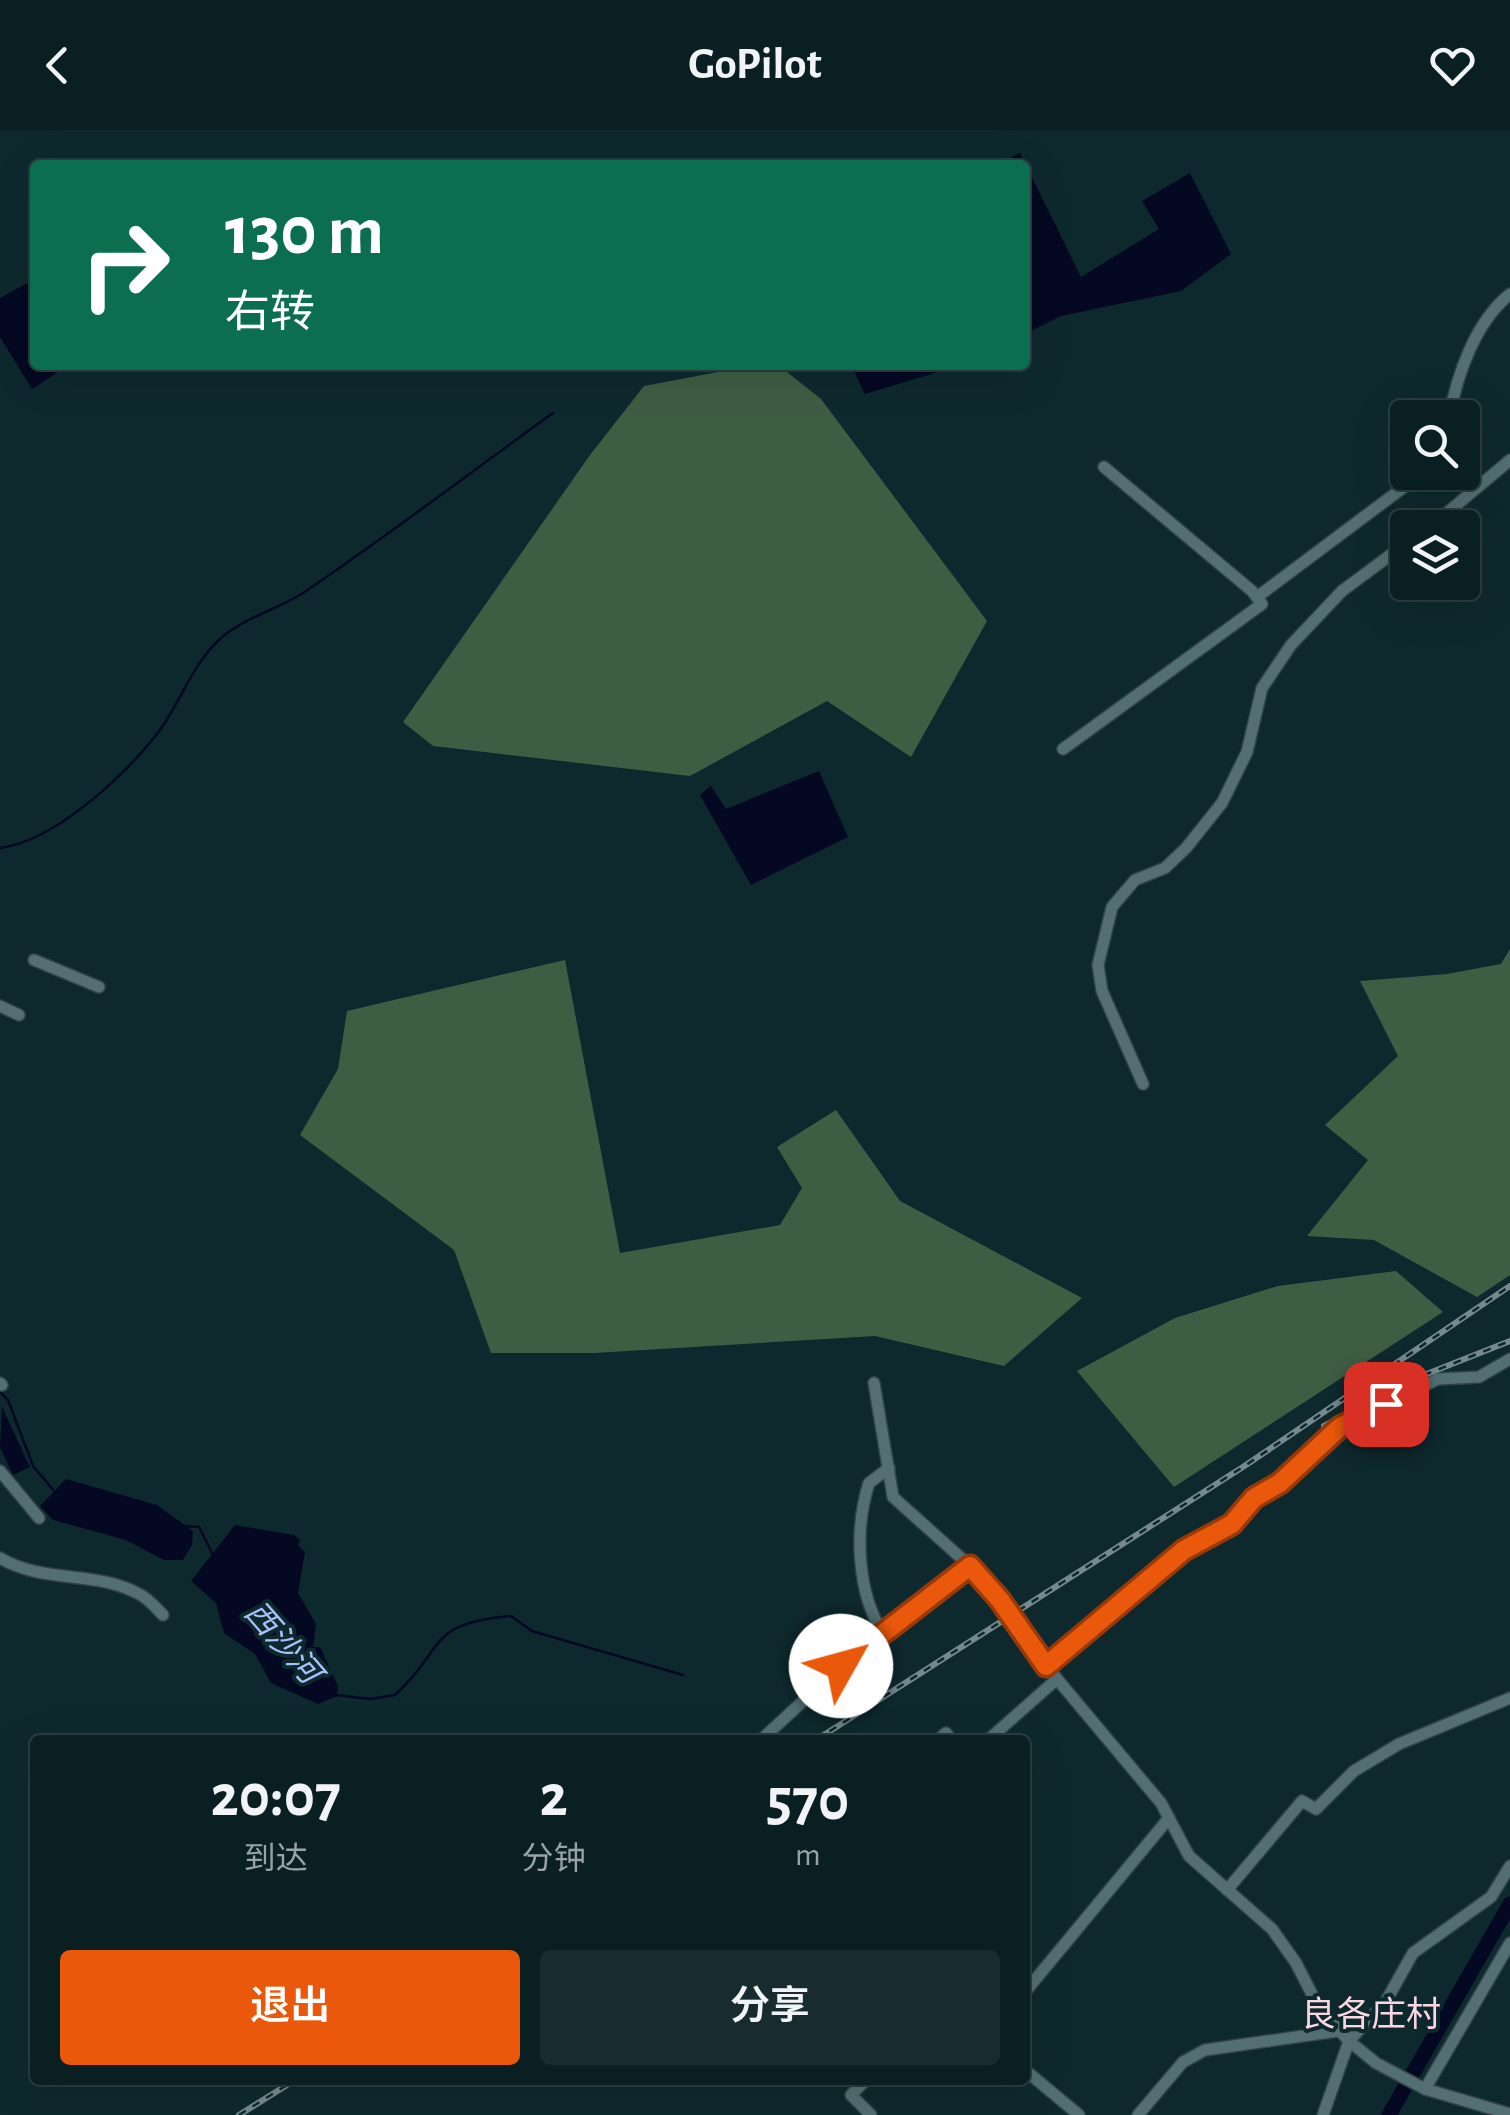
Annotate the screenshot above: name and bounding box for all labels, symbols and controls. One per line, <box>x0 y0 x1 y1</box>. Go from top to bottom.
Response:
icon: back <box>30 38 85 93</box>
icon: heart <box>1425 38 1480 93</box>
text: GoPilot <box>688 42 822 87</box>
text: 130 m <box>225 197 384 267</box>
icon: right <box>60 200 190 330</box>
text: 右转 <box>225 291 315 336</box>
map controls <box>1390 400 1480 600</box>
button: search <box>1390 400 1480 490</box>
button: layers <box>1390 510 1480 600</box>
pin <box>1344 1362 1429 1447</box>
icon: arrive <box>1359 1377 1414 1432</box>
water label: 西沙河 <box>239 1595 330 1694</box>
position arrow <box>789 1614 893 1718</box>
text: 20:07 <box>211 1767 341 1827</box>
text: 2 <box>540 1767 568 1827</box>
text: 570 <box>766 1771 849 1831</box>
text: m <box>795 1839 821 1871</box>
text: 到达 <box>244 1843 308 1875</box>
text: 分钟 <box>522 1843 586 1875</box>
button: 退出 <box>60 1950 520 2065</box>
button: 分享 <box>540 1950 1000 2065</box>
district label: 良各庄村 <box>1301 1996 1441 2033</box>

